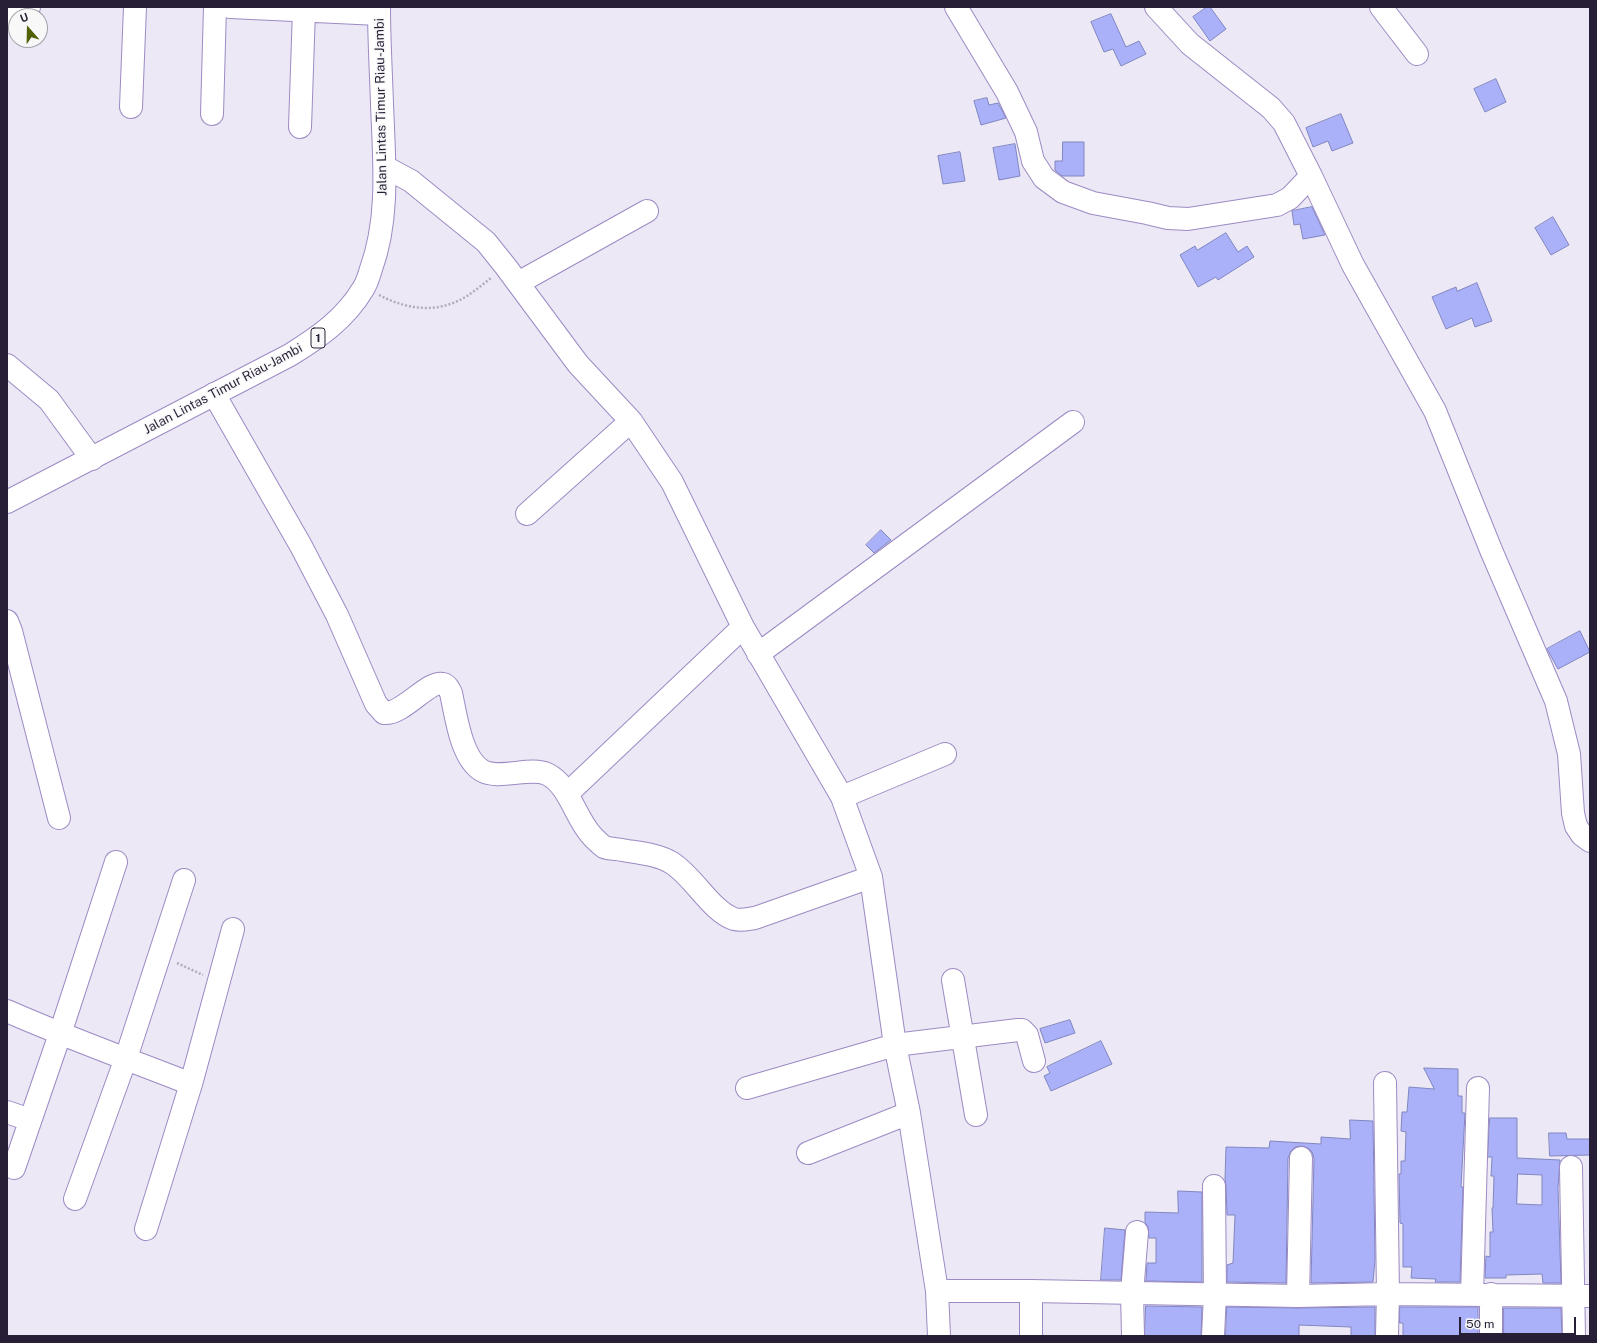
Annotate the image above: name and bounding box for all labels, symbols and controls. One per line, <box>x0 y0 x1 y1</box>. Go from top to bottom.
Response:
north arrow <box>8 8 48 48</box>
text: U <box>18 11 30 25</box>
street label: Jalan Lintas Timur Riau-Jambi <box>372 18 390 196</box>
road number: 1 <box>311 328 325 348</box>
street label: Jalan Lintas Timur Riau-Jambi <box>141 340 305 438</box>
scale bar <box>1461 1309 1578 1335</box>
text: 50 m <box>1466 1317 1494 1331</box>

